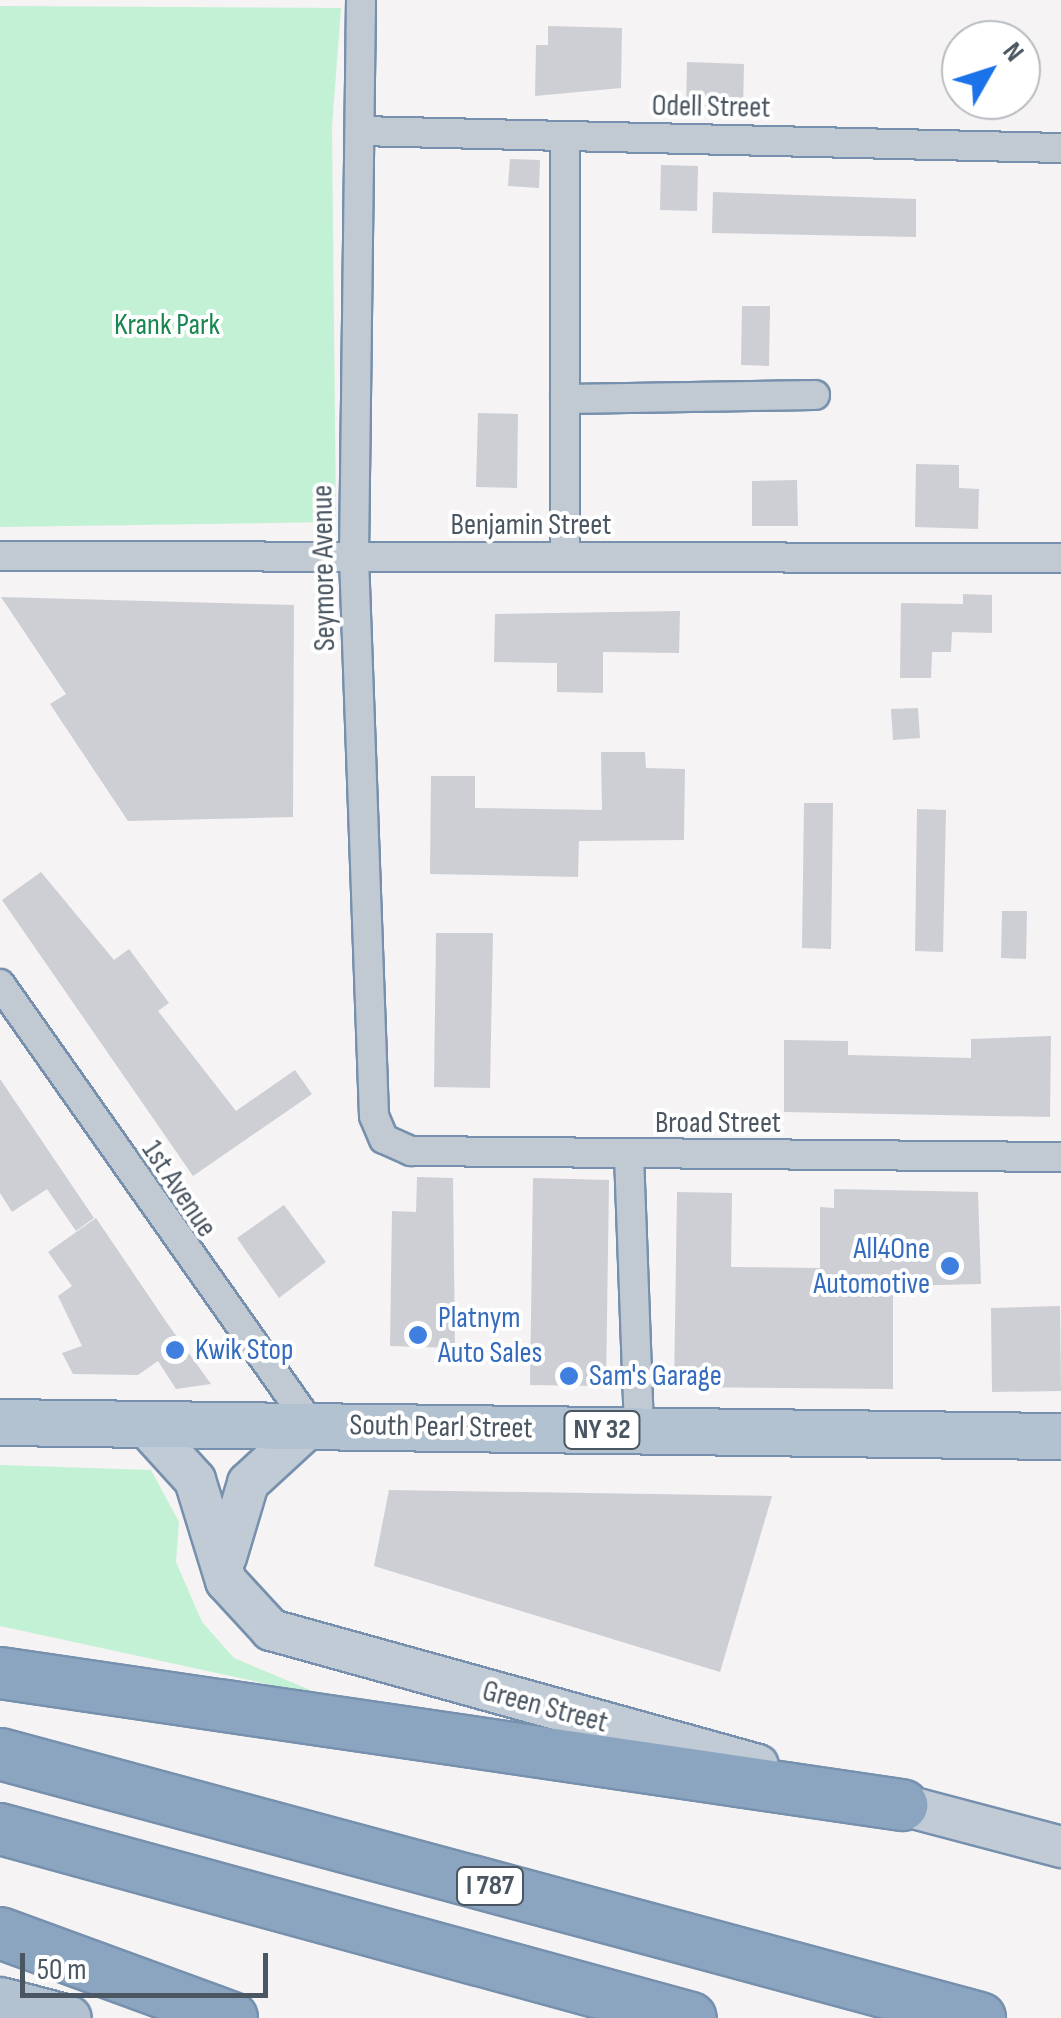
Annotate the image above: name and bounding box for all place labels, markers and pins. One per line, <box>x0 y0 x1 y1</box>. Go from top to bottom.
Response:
place label: All4One Automotive <box>813 1231 930 1302</box>
marker: All4One Automotive <box>939 1255 961 1277</box>
place label: Platnym Auto Sales <box>438 1300 542 1370</box>
marker: Platnym Auto Sales <box>407 1324 429 1346</box>
place label: Kwik Stop <box>195 1332 293 1368</box>
marker: Kwik Stop <box>164 1339 186 1361</box>
place label: Sam's Garage <box>589 1358 722 1394</box>
marker: Sam's Garage <box>558 1365 580 1387</box>

